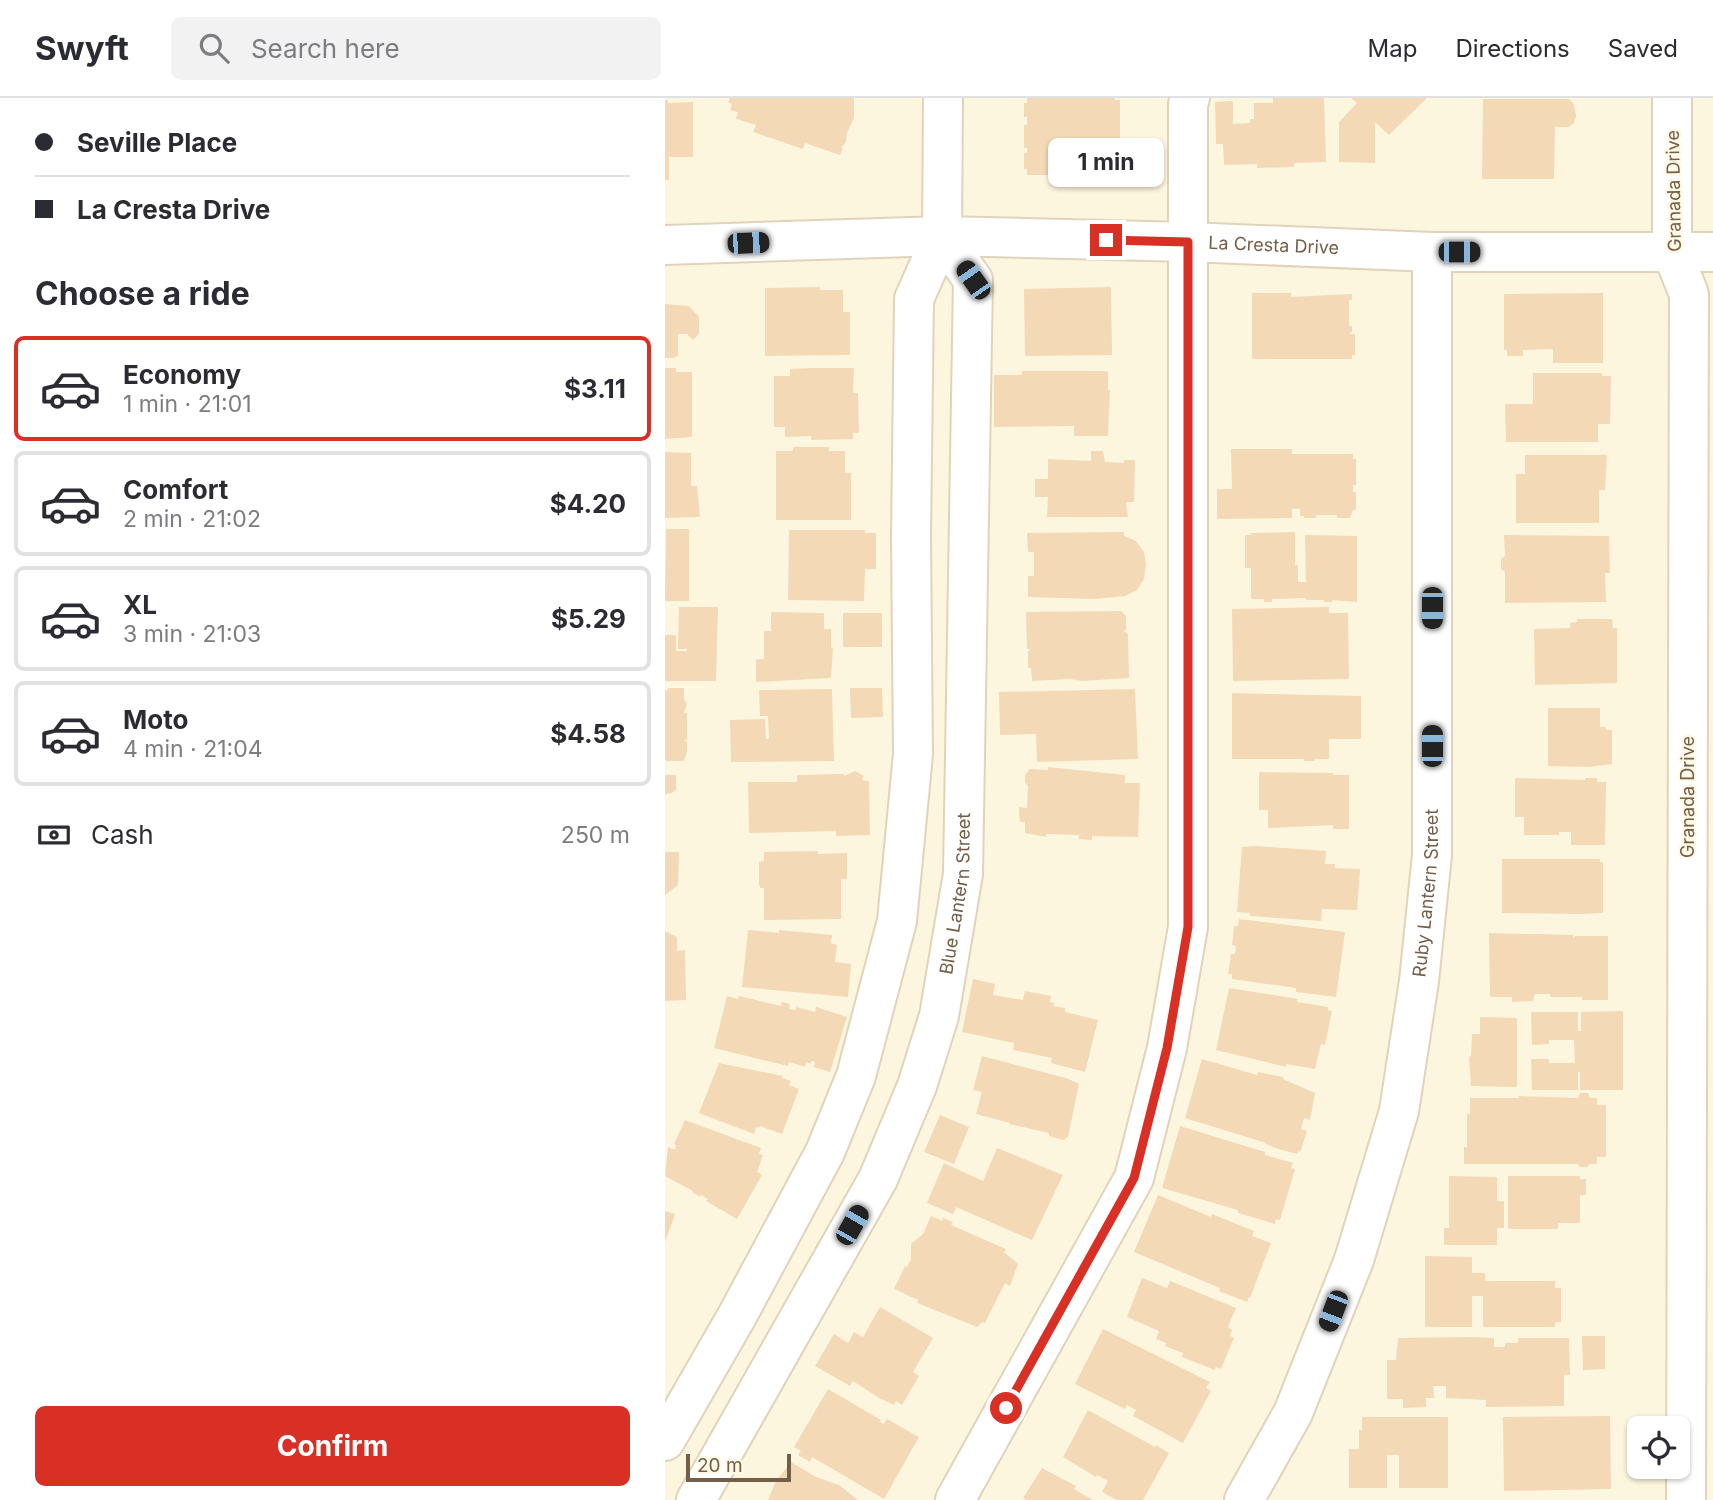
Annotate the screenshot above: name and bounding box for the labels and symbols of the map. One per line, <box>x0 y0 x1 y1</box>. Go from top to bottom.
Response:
street label: Granada Drive <box>1662 130 1685 252</box>
callout: 1 min <box>1048 138 1164 188</box>
route end <box>1090 224 1122 256</box>
car <box>727 232 770 254</box>
street label: La Cresta Drive <box>1208 232 1340 258</box>
car <box>1439 242 1481 263</box>
car <box>953 257 994 303</box>
car <box>1422 587 1443 629</box>
car <box>1422 725 1443 767</box>
street label: Granada Drive <box>1677 736 1698 858</box>
street label: Ruby Lantern Street <box>1408 809 1442 978</box>
street label: Blue Lantern Street <box>935 812 974 976</box>
car <box>833 1202 872 1248</box>
car <box>1316 1288 1351 1334</box>
route start <box>990 1392 1022 1424</box>
scale bar <box>686 1451 791 1483</box>

